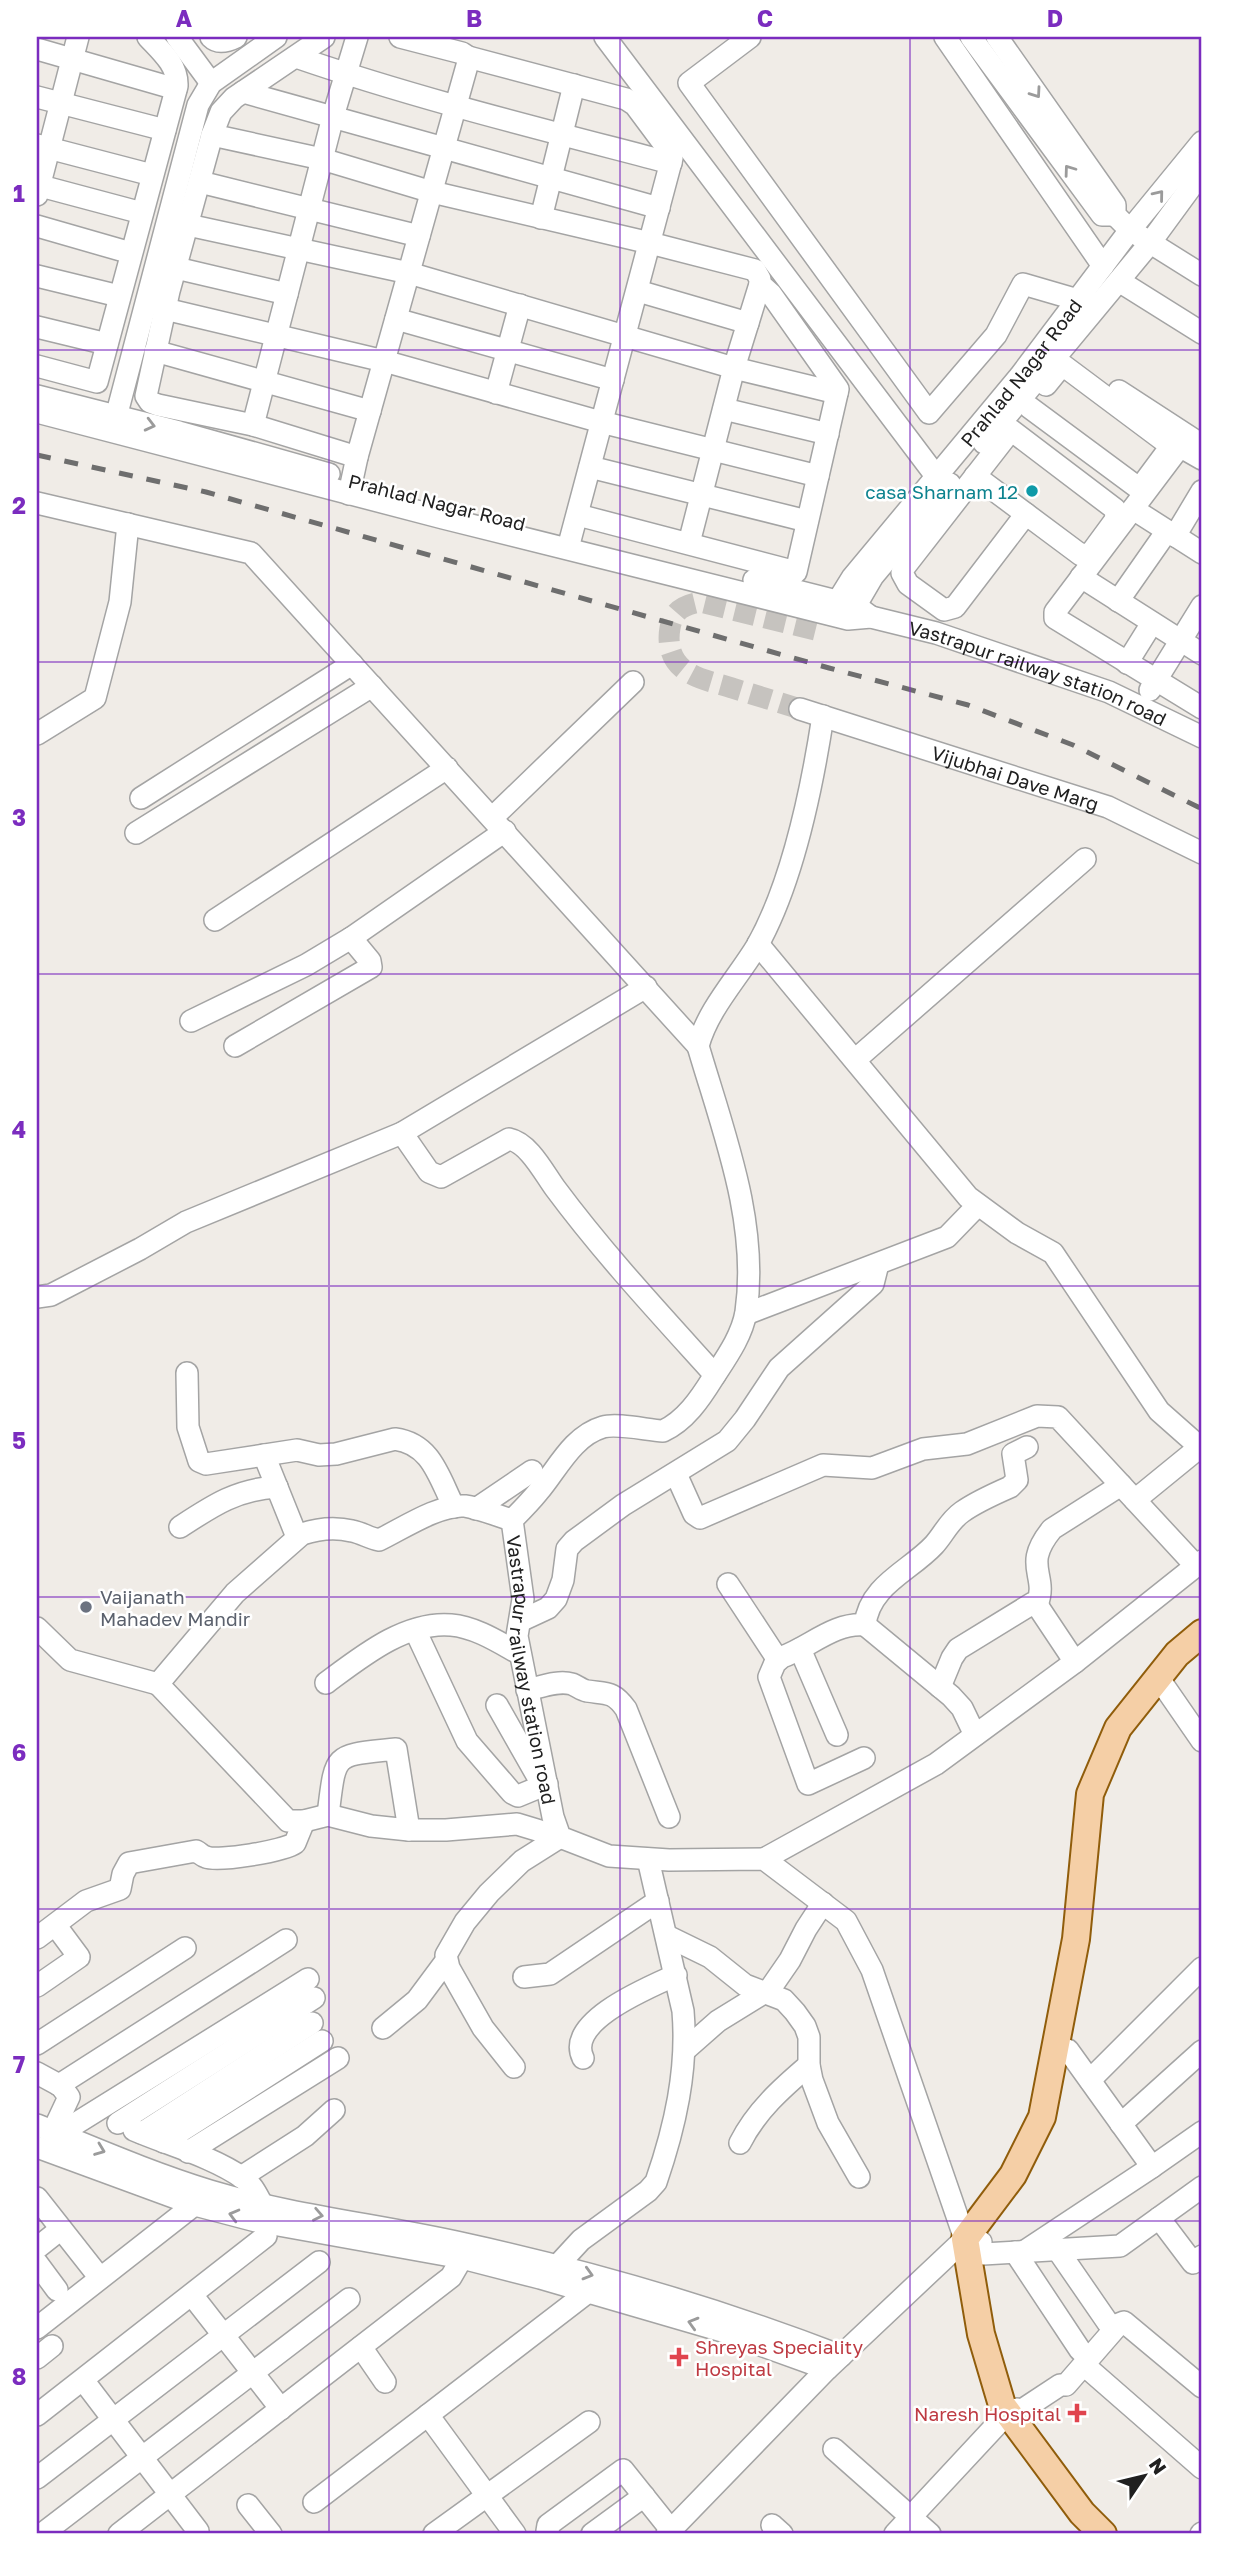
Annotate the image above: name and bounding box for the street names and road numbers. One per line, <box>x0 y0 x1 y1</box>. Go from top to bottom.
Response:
street label: Prahlad Nagar Road <box>955 294 1086 451</box>
street label: Prahlad Nagar Road <box>346 469 528 535</box>
street label: Vastrapur railway station road <box>907 615 1170 730</box>
street label: Vijubhai Dave Marg <box>929 740 1102 815</box>
street label: Vastrapur railway station road <box>503 1534 562 1806</box>

